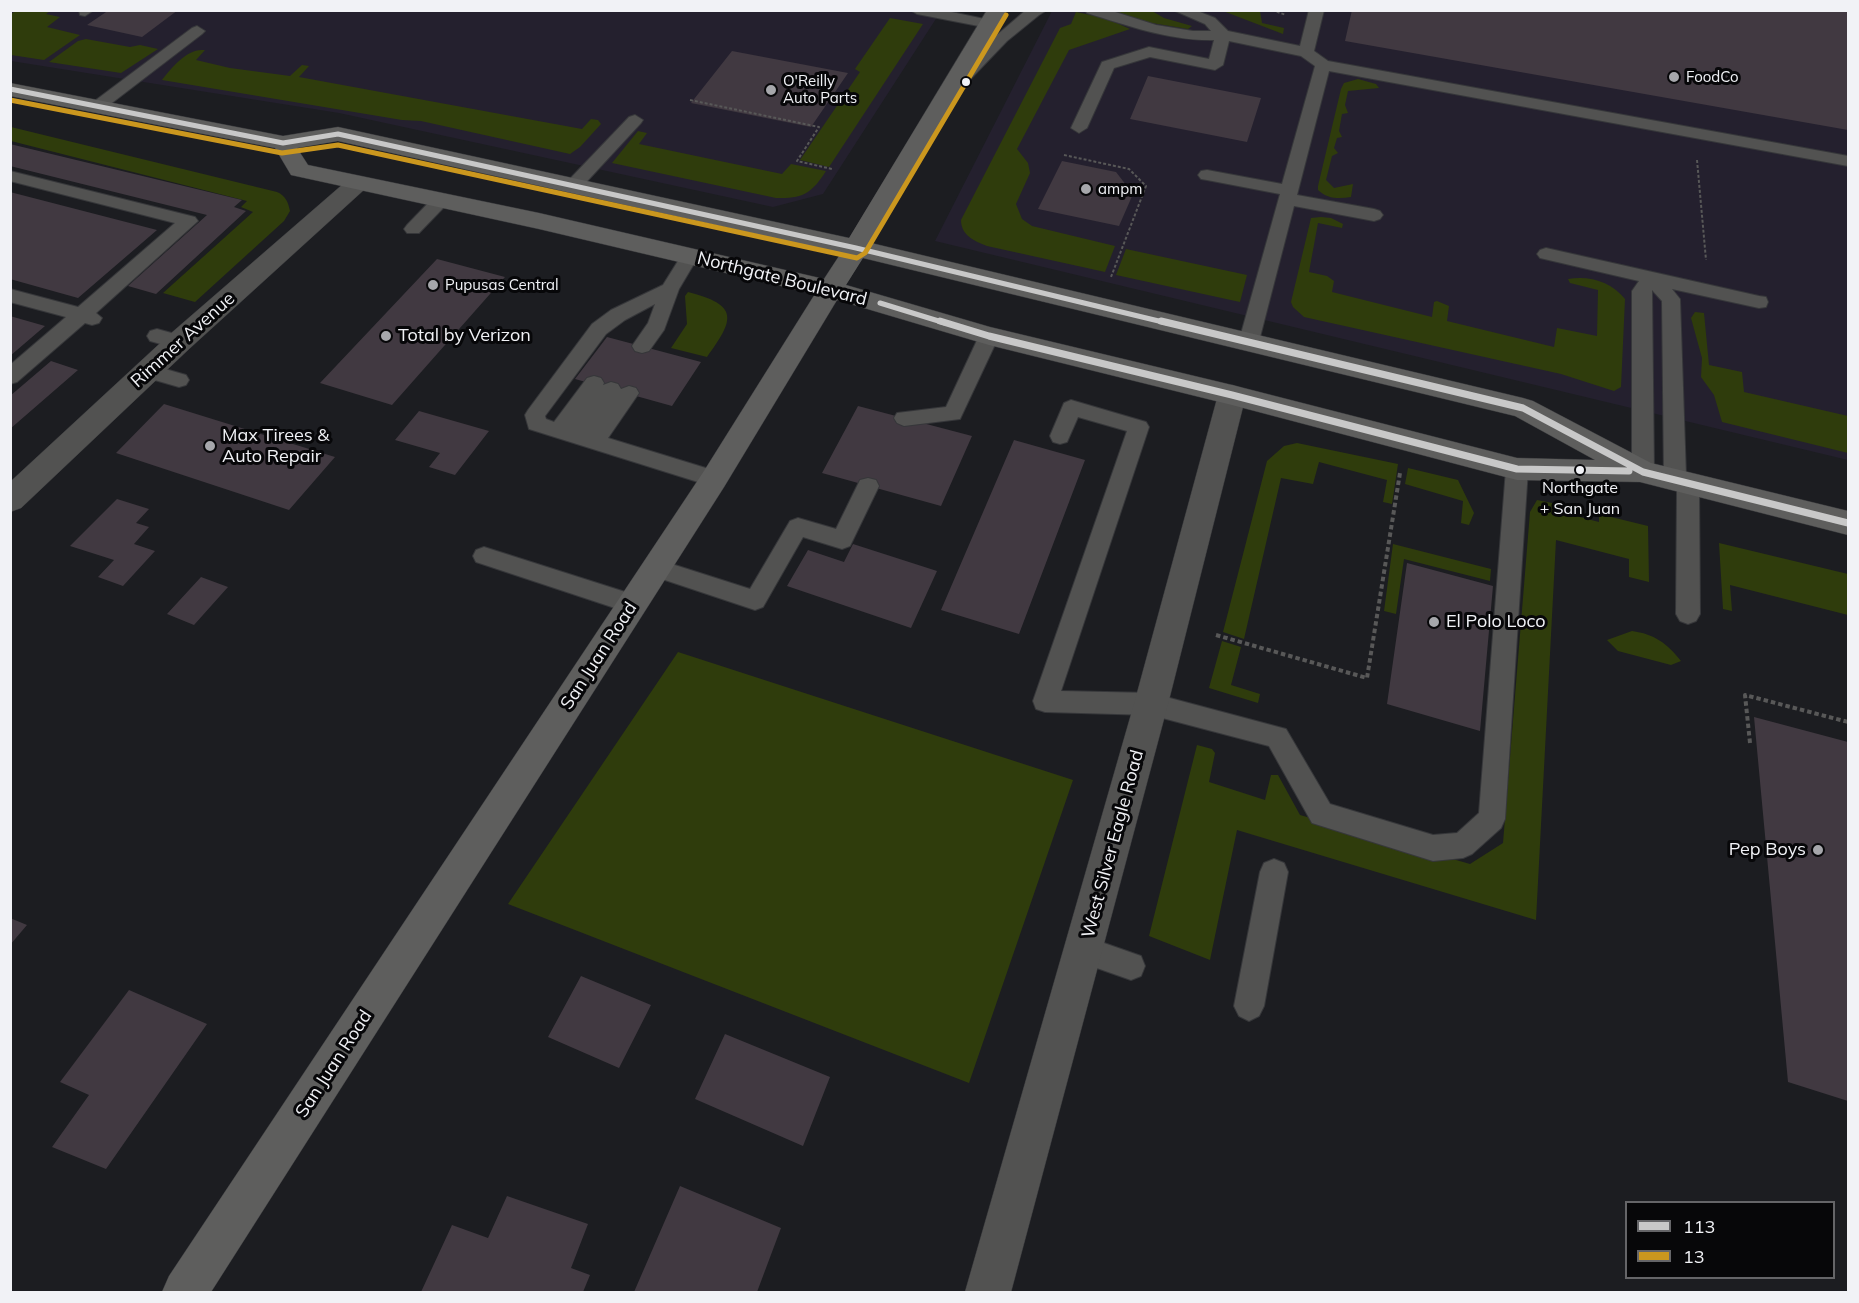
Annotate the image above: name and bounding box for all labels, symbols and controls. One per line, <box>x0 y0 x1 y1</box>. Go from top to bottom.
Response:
place label: FoodCo <box>1686 68 1739 86</box>
marker: FoodCo <box>1667 70 1681 84</box>
place label: O'Reilly Auto Parts <box>783 72 857 107</box>
unlabelled marker <box>960 76 972 88</box>
marker: O'Reilly Auto Parts <box>764 83 778 97</box>
place label: ampm <box>1098 180 1142 198</box>
marker: ampm <box>1079 182 1093 196</box>
street label: Northgate Boulevard <box>695 247 869 311</box>
place label: Pupusas Central <box>445 276 559 294</box>
marker: Pupusas Central <box>426 278 440 292</box>
street label: Rimmer Avenue <box>127 288 239 392</box>
place label: Total by Verizon <box>398 325 531 347</box>
marker: Total by Verizon <box>379 329 393 343</box>
place label: Max Tirees & Auto Repair <box>222 425 329 468</box>
marker: Max Tirees & Auto Repair <box>203 439 217 453</box>
marker: Northgate + San Juan <box>1574 464 1586 476</box>
place label: Northgate + San Juan <box>1540 478 1620 516</box>
street label: San Juan Road <box>556 598 642 714</box>
place label: El Polo Loco <box>1446 611 1545 633</box>
marker: El Polo Loco <box>1427 615 1441 629</box>
street label: West Silver Eagle Road <box>1077 748 1149 940</box>
place label: Pep Boys <box>1729 839 1806 861</box>
marker: Pep Boys <box>1811 843 1825 857</box>
street label: San Juan Road <box>291 1006 377 1122</box>
legend <box>1625 1201 1835 1279</box>
text: 113 <box>1683 1215 1715 1238</box>
text: 13 <box>1683 1245 1705 1268</box>

